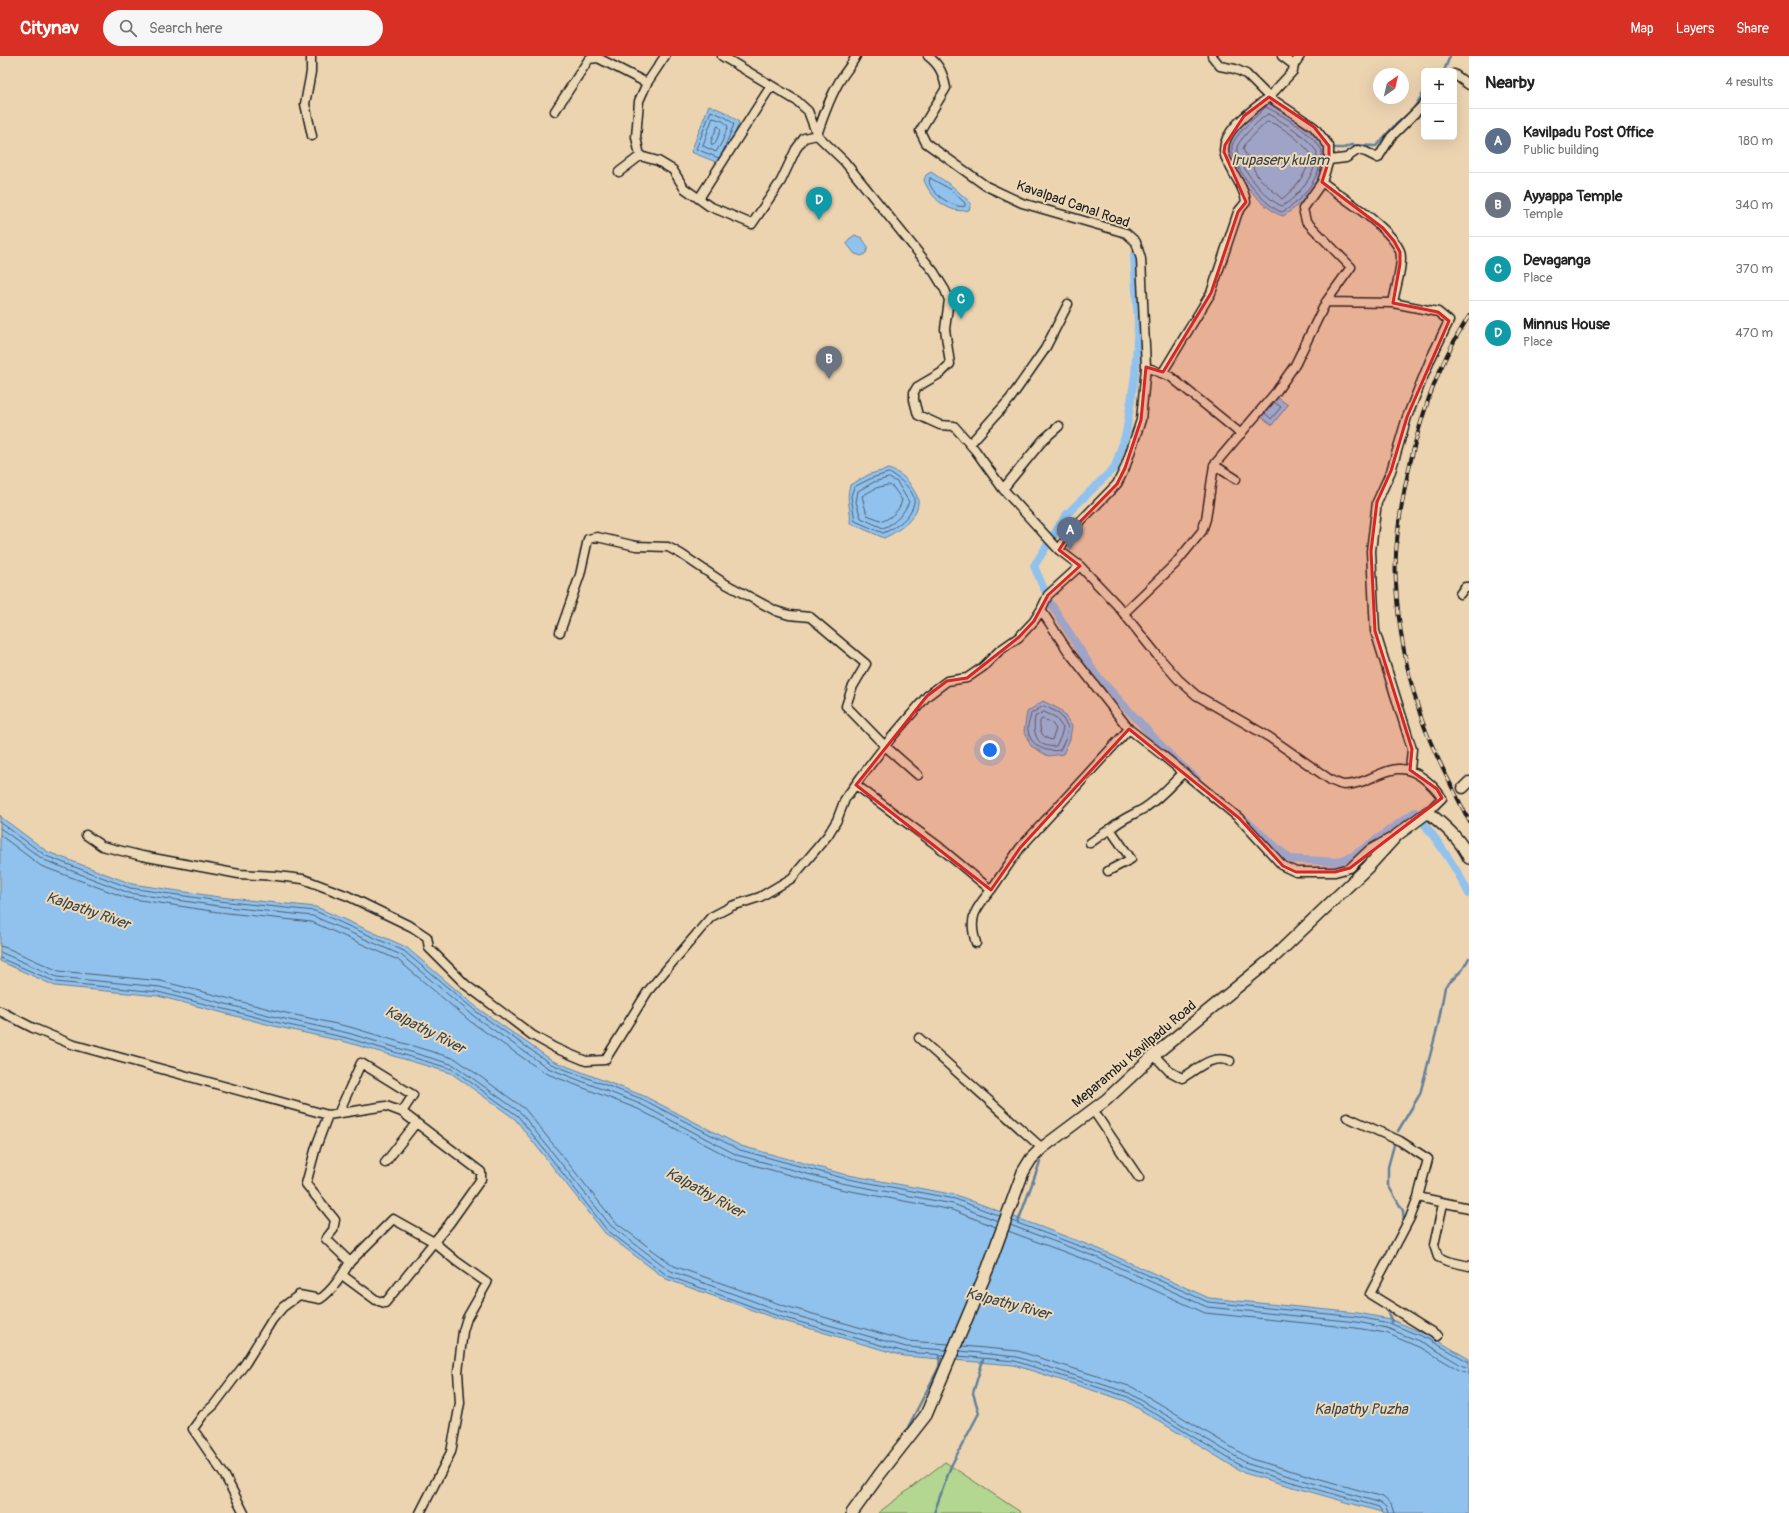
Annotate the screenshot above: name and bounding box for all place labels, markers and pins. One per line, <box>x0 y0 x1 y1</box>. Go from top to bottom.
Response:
pin: D <box>806 187 832 220</box>
pin: C <box>948 286 974 319</box>
pin: B <box>816 346 842 379</box>
pin: A <box>1057 517 1083 550</box>

